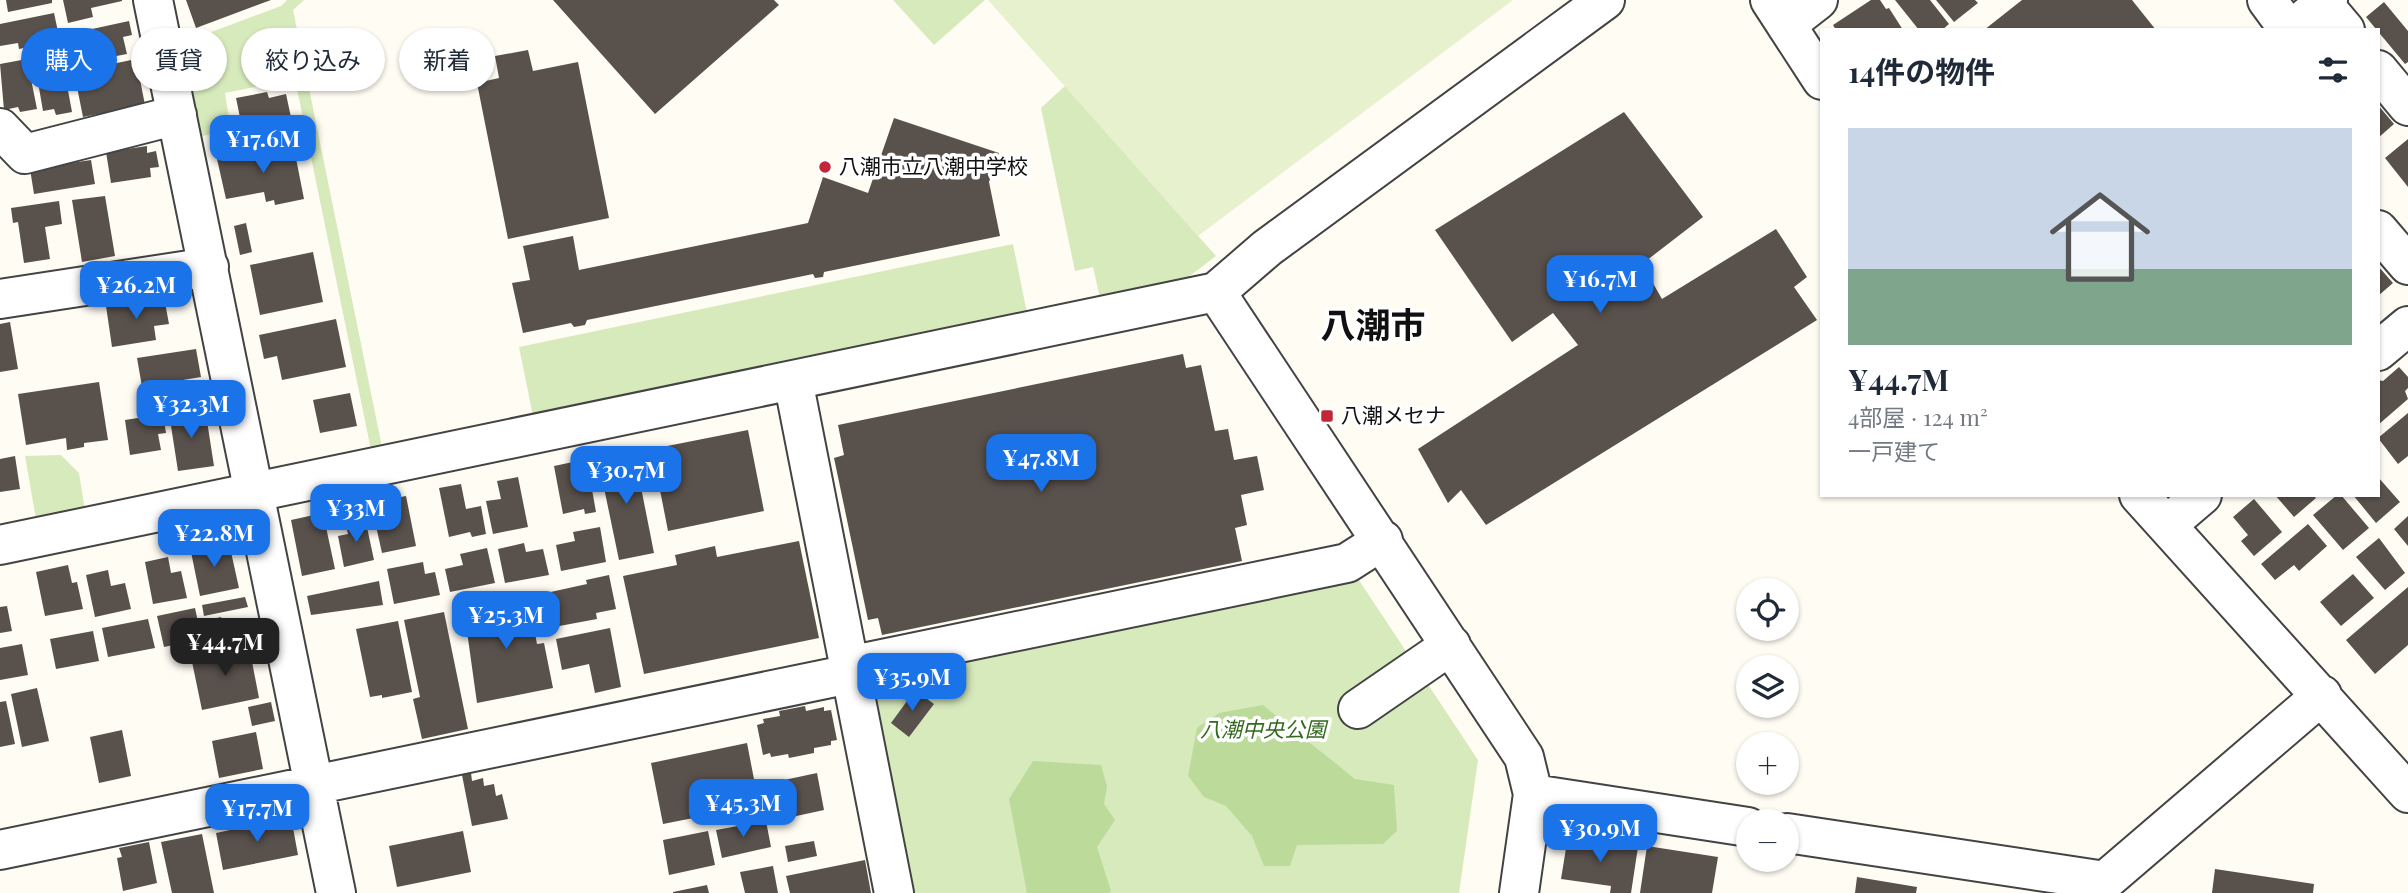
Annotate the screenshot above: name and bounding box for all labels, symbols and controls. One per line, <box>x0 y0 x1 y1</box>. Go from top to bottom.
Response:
chip: 購入 <box>21 28 117 91</box>
chip: 賃貸 <box>131 28 227 91</box>
chip: 絞り込み <box>241 28 385 91</box>
chip: 新着 <box>399 28 495 91</box>
text: 14件の物件 <box>1848 51 1995 91</box>
icon: filters <box>2314 51 2352 89</box>
pin: ¥17.6M <box>206 116 320 175</box>
text: ¥17.6M <box>226 122 300 153</box>
place label: 八潮市立八潮中学校 <box>839 151 1028 179</box>
marker: 八潮市立八潮中学校 <box>817 159 833 175</box>
icon: home <box>2037 174 2163 300</box>
pin: ¥16.7M <box>1543 256 1657 315</box>
pin: ¥26.2M <box>79 262 193 321</box>
text: ¥16.7M <box>1563 262 1637 293</box>
text: ¥26.2M <box>96 268 176 299</box>
district label: 八潮市 <box>1320 300 1426 347</box>
text: ¥44.7M <box>1848 359 1949 399</box>
pin: ¥32.3M <box>134 380 248 440</box>
text: ¥32.3M <box>153 387 229 418</box>
place label: 八潮メセナ <box>1341 400 1446 428</box>
text: 4部屋 · 124 m² <box>1848 401 1988 432</box>
marker: 八潮メセナ <box>1319 408 1335 424</box>
pin: ¥47.8M <box>984 434 1098 494</box>
text: 一戸建て <box>1848 435 1940 466</box>
text: ¥47.8M <box>1002 441 1080 472</box>
pin: ¥30.7M <box>569 447 683 506</box>
text: ¥30.7M <box>586 453 666 484</box>
pin: ¥33M <box>315 484 397 544</box>
text: ¥33M <box>326 491 386 522</box>
pin: ¥22.8M <box>157 510 271 569</box>
text: ¥22.8M <box>174 516 254 547</box>
map controls <box>1736 578 1799 872</box>
button: locate <box>1736 578 1799 641</box>
pin: ¥25.3M <box>449 592 563 651</box>
text: ¥25.3M <box>468 598 544 629</box>
pin: ¥44.7M <box>168 618 282 678</box>
text: ¥44.7M <box>186 625 264 656</box>
pin: ¥35.9M <box>855 654 969 713</box>
button: layers <box>1736 655 1799 718</box>
text: ¥35.9M <box>873 660 951 691</box>
park label: 八潮中央公園 <box>1200 714 1329 742</box>
button: + <box>1736 732 1799 795</box>
pin: ¥45.3M <box>686 780 800 839</box>
pin: ¥17.7M <box>200 784 314 844</box>
text: ¥45.3M <box>705 786 781 817</box>
text: ¥17.7M <box>221 791 293 822</box>
pin: ¥30.9M <box>1543 804 1657 864</box>
button: − <box>1736 809 1799 872</box>
text: ¥30.9M <box>1559 811 1641 842</box>

